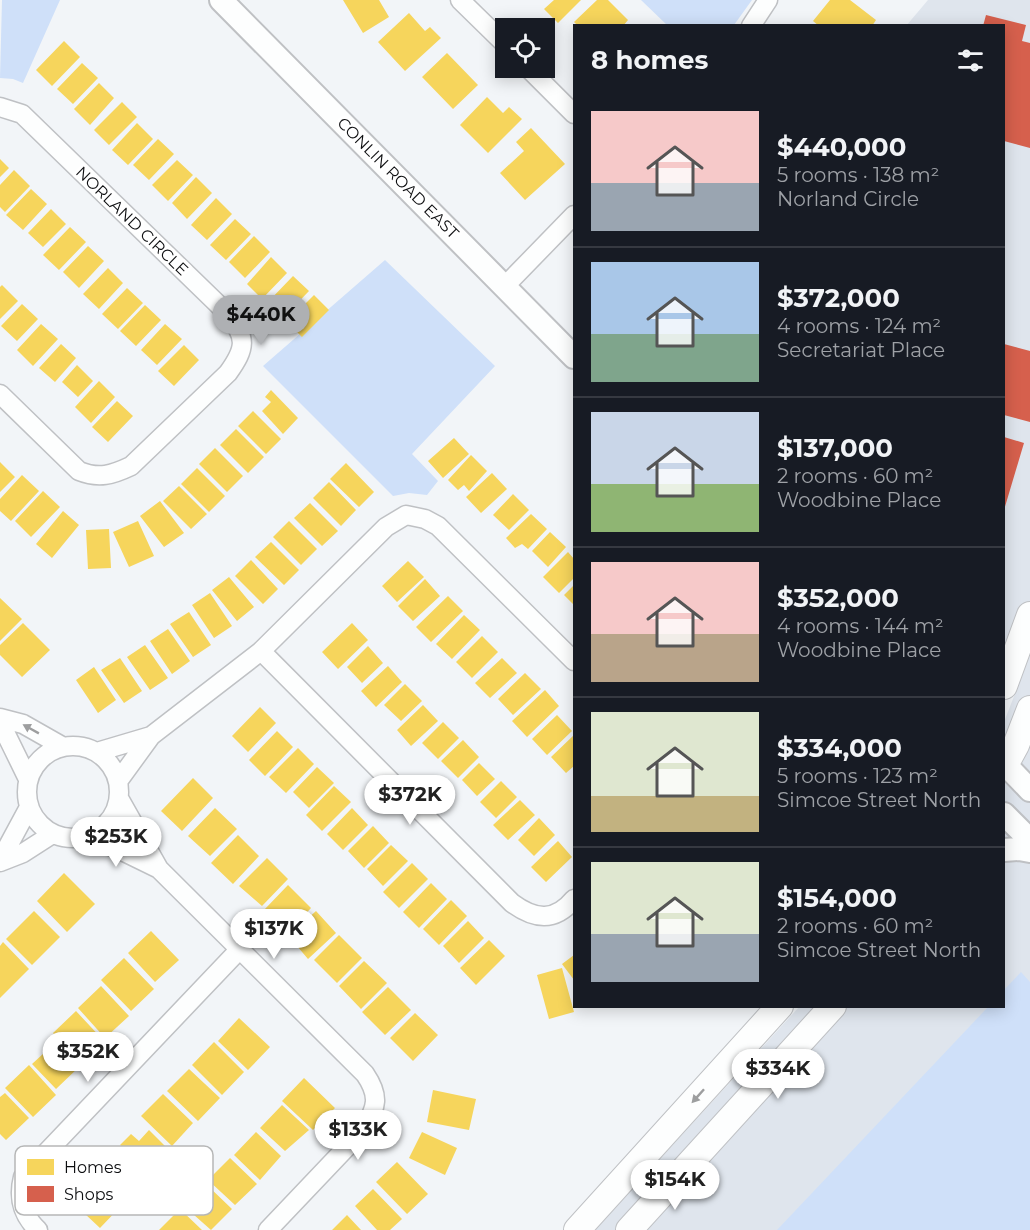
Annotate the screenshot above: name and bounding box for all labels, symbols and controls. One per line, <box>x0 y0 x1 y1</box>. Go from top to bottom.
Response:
map controls <box>495 18 555 78</box>
button: locate <box>495 18 555 78</box>
text: 8 homes <box>591 44 708 76</box>
icon: filters <box>954 44 987 77</box>
street label: CONLIN ROAD EAST <box>333 113 463 243</box>
text: $440,000 <box>777 131 906 163</box>
icon: home <box>639 135 711 207</box>
street label: NORLAND CIRCLE <box>72 163 192 279</box>
text: 5 rooms · 138 m² <box>777 163 939 187</box>
text: Norland Circle <box>777 187 919 211</box>
text: $372,000 <box>777 282 900 314</box>
icon: home <box>639 286 711 358</box>
pin: $440K <box>219 295 303 346</box>
text: $440K <box>227 302 295 326</box>
text: 4 rooms · 124 m² <box>777 314 941 338</box>
text: Secretariat Place <box>777 338 945 362</box>
text: $137,000 <box>777 432 893 464</box>
icon: home <box>639 436 711 508</box>
text: 2 rooms · 60 m² <box>777 464 933 488</box>
text: Woodbine Place <box>777 488 941 512</box>
text: $352,000 <box>777 582 899 614</box>
icon: home <box>639 586 711 658</box>
text: 4 rooms · 144 m² <box>777 614 944 638</box>
text: Woodbine Place <box>777 638 941 662</box>
one-way arrow <box>23 723 39 734</box>
text: $334,000 <box>777 732 902 764</box>
icon: home <box>639 736 711 808</box>
text: 5 rooms · 123 m² <box>777 764 938 788</box>
pin: $372K <box>368 775 452 826</box>
text: $372K <box>378 782 442 806</box>
text: Simcoe Street North <box>777 788 981 812</box>
pin: $253K <box>74 817 158 868</box>
text: $253K <box>85 824 148 848</box>
text: $154,000 <box>777 882 897 914</box>
icon: home <box>639 886 711 958</box>
pin: $137K <box>232 909 316 960</box>
text: 2 rooms · 60 m² <box>777 914 933 938</box>
text: $137K <box>244 916 304 940</box>
text: Simcoe Street North <box>777 938 981 962</box>
pin: $352K <box>46 1032 130 1083</box>
text: $352K <box>57 1039 119 1063</box>
pin: $334K <box>736 1049 820 1100</box>
text: $334K <box>746 1056 810 1080</box>
one-way arrow <box>692 1088 705 1103</box>
pin: $133K <box>316 1110 400 1161</box>
text: $133K <box>329 1117 387 1141</box>
legend <box>15 1146 213 1215</box>
text: Homes <box>64 1158 122 1177</box>
pin: $154K <box>633 1160 717 1211</box>
text: $154K <box>645 1167 705 1191</box>
text: Shops <box>64 1185 114 1204</box>

